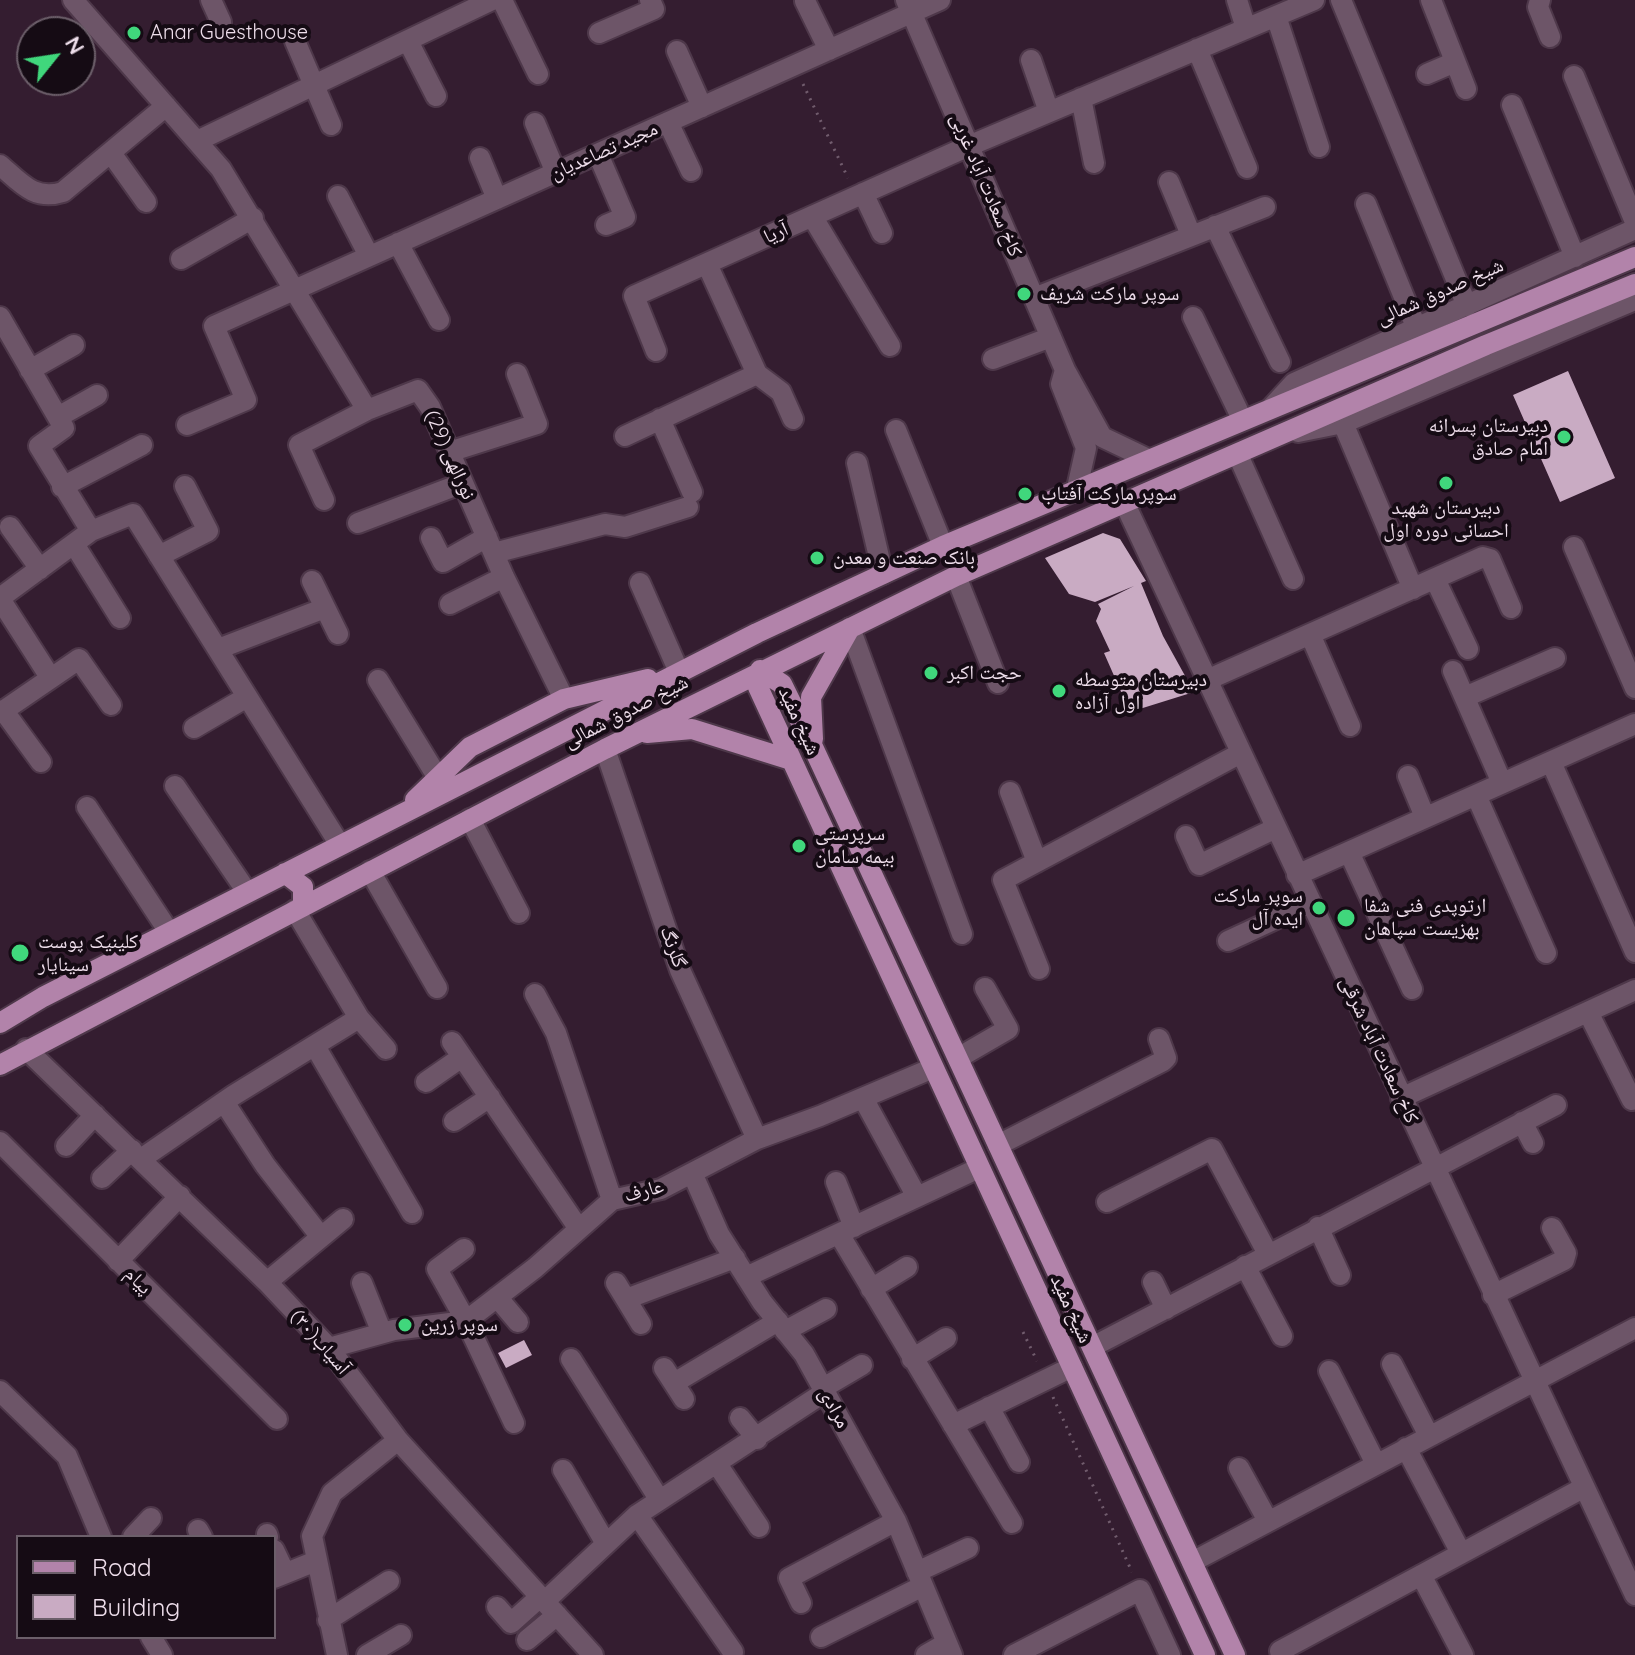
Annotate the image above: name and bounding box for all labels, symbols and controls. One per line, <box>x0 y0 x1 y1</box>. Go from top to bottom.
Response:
north arrow <box>16 16 96 96</box>
place label: Anar Guesthouse <box>150 21 308 45</box>
marker: Anar Guesthouse <box>125 24 143 42</box>
text: N <box>59 31 91 59</box>
street label: کاخ سعادت آباد غربی <box>945 110 1027 260</box>
street label: مجید تصاعدیان <box>546 117 662 185</box>
street label: آریا <box>760 217 792 249</box>
street label: شیخ صدوق شمالی <box>1373 253 1507 331</box>
place label: سوپر مارکت شریف <box>1040 282 1179 306</box>
marker: سوپر مارکت شریف <box>1015 285 1033 303</box>
street label: نورالهی (29) <box>420 406 480 504</box>
place label: دبیرستان پسرانه امام صادق <box>1429 414 1548 461</box>
marker: دبیرستان پسرانه امام صادق <box>1555 428 1573 446</box>
marker: دبیرستان شهید احسانى دوره اول <box>1437 474 1455 492</box>
place label: سوپر مارکت آفتاب <box>1041 482 1177 506</box>
marker: سوپر مارکت آفتاب <box>1016 485 1034 503</box>
place label: دبیرستان شهید احسانى دوره اول <box>1383 496 1509 543</box>
place label: بانک صنعت و معدن <box>833 546 975 570</box>
marker: بانک صنعت و معدن <box>808 549 826 567</box>
place label: حجت اکبر <box>947 661 1022 685</box>
marker: حجت اکبر <box>922 664 940 682</box>
place label: دبیرستان متوسطه اول آزاده <box>1075 668 1207 715</box>
street label: شیخ صدوق شمالی <box>560 670 692 754</box>
marker: دبیرستان متوسطه اول آزاده <box>1050 682 1068 700</box>
street label: شیخ مفید <box>773 683 825 759</box>
place label: سرپرستی بیمه سامان <box>815 822 895 869</box>
marker: سرپرستی بیمه سامان <box>790 837 808 855</box>
place label: سوپر مارکت ایده آل <box>1214 884 1303 931</box>
place label: ارتوپدی فنی شفا بهزیست سپاهان <box>1364 894 1486 941</box>
marker: سوپر مارکت ایده آل <box>1310 899 1328 917</box>
marker: ارتوپدی فنی شفا بهزیست سپاهان <box>1335 907 1357 929</box>
street label: گلرنگ <box>654 923 692 971</box>
place label: کلینیک پوست سینایار <box>38 930 138 977</box>
marker: کلینیک پوست سینایار <box>9 942 31 964</box>
street label: کاخ سعادت آباد شرقی <box>1334 973 1424 1127</box>
street label: عارف <box>622 1174 666 1208</box>
street label: پیام <box>119 1262 157 1300</box>
street label: شیخ مفید <box>1045 1271 1097 1347</box>
street label: آسیاب(۳۰) <box>285 1304 355 1380</box>
place label: سوپر زرین <box>421 1313 498 1337</box>
marker: سوپر زرین <box>396 1316 414 1334</box>
street label: مرادی <box>813 1384 855 1432</box>
legend <box>16 1535 276 1639</box>
text: Road <box>92 1552 152 1582</box>
text: Building <box>92 1592 180 1622</box>

